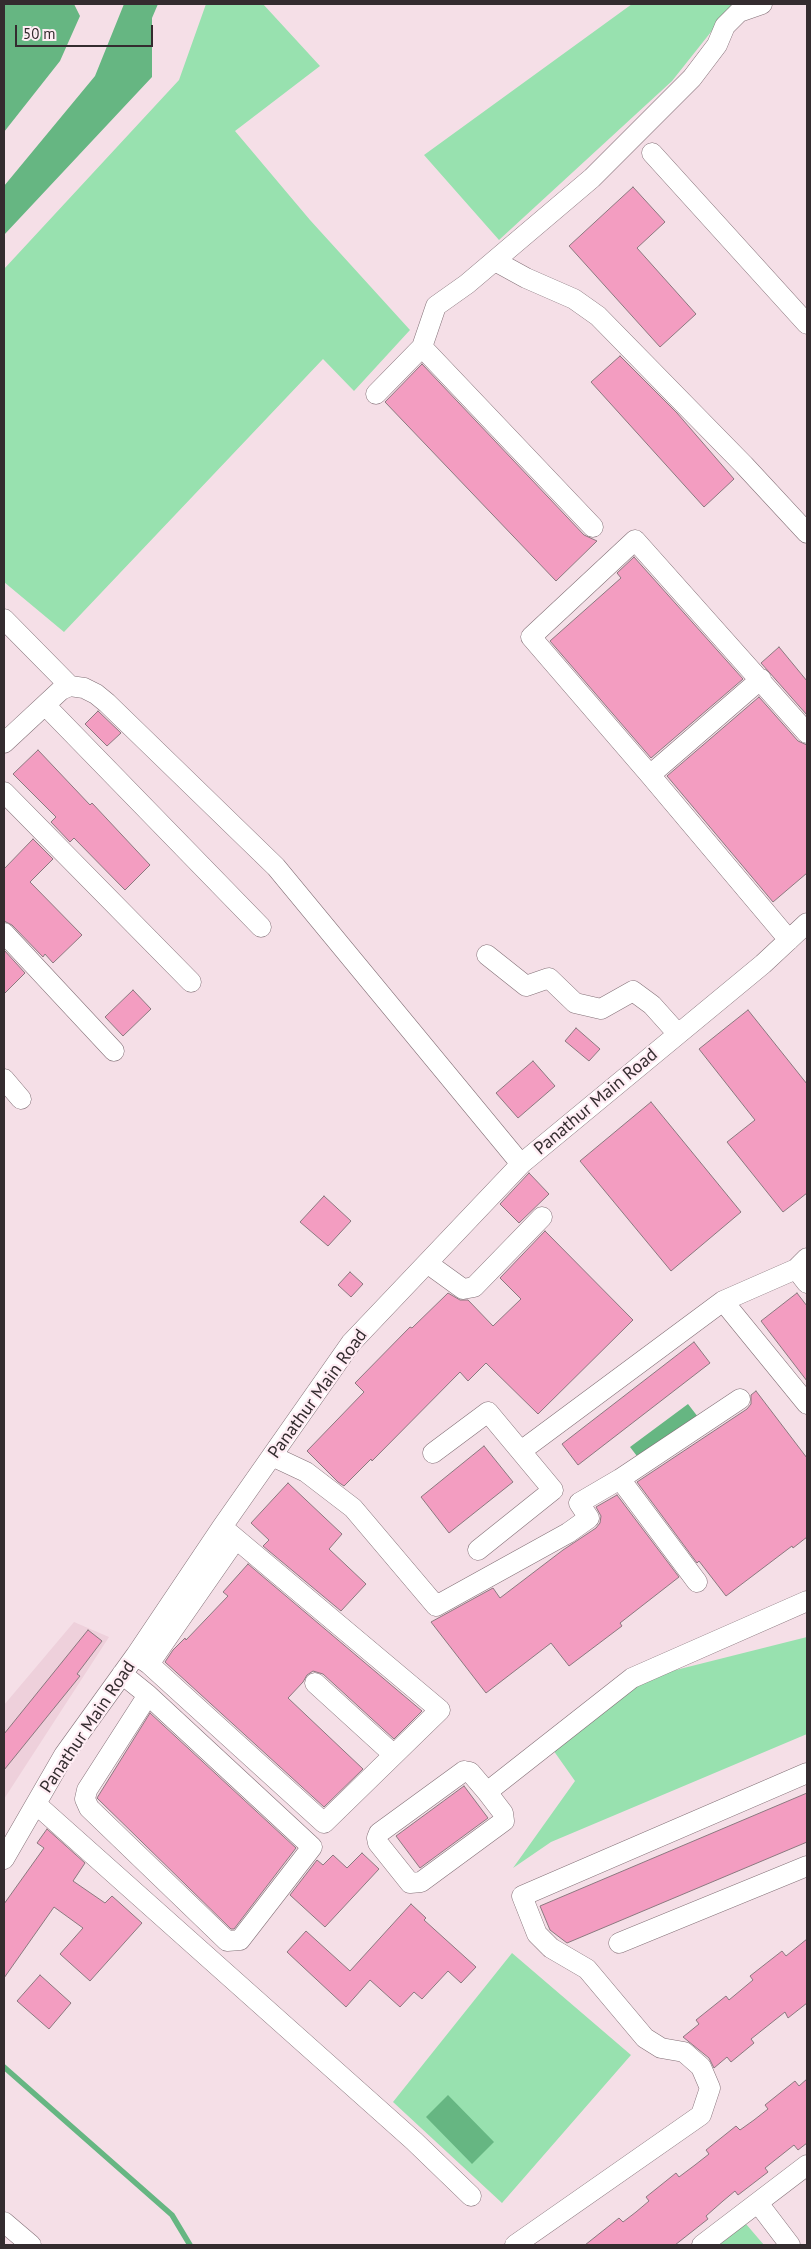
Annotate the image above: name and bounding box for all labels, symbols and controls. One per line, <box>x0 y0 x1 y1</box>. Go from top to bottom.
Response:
scale bar <box>18 15 155 47</box>
text: 50 m <box>23 24 56 43</box>
street label: Panathur Main Road <box>530 1044 662 1160</box>
street label: Panathur Main Road <box>264 1325 372 1463</box>
street label: Panathur Main Road <box>36 1657 140 1797</box>

